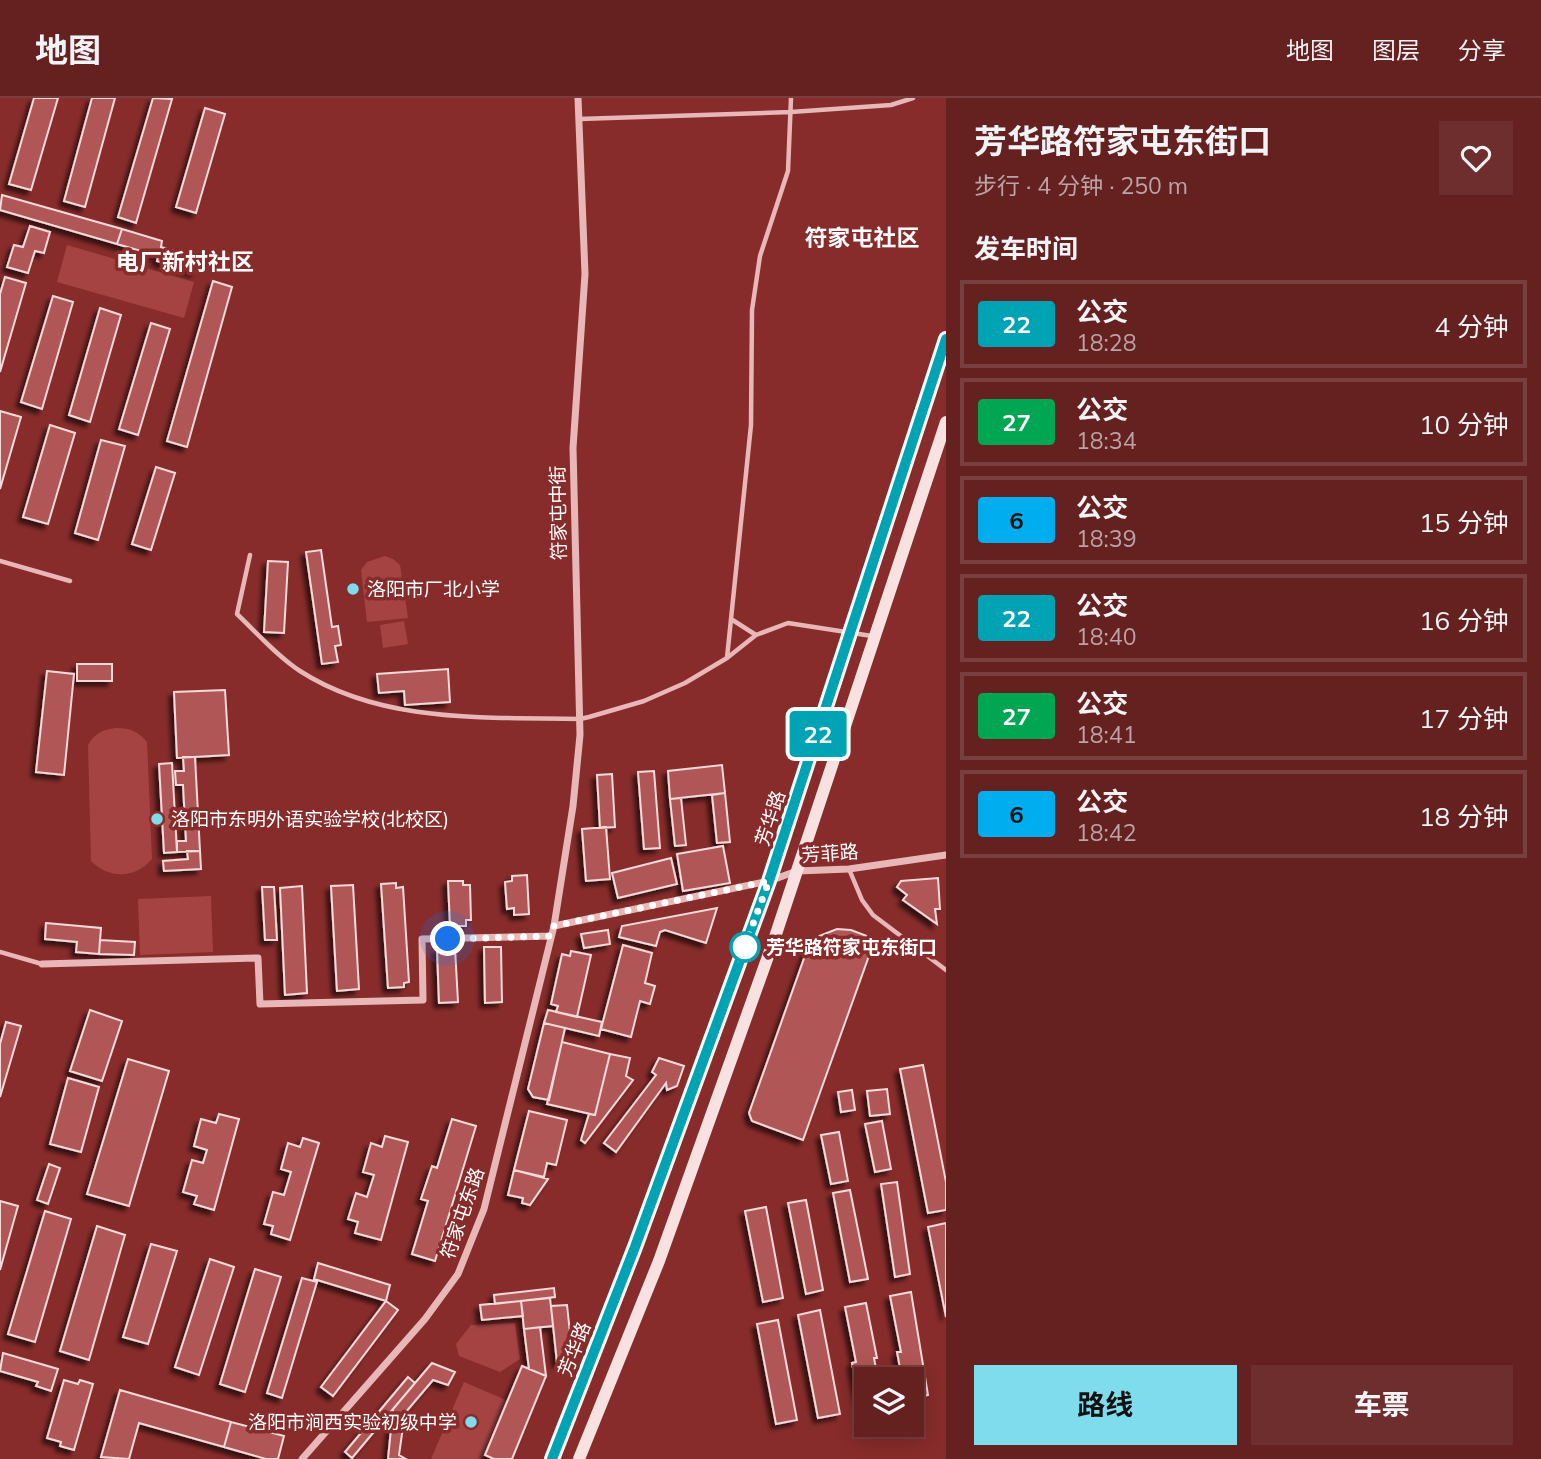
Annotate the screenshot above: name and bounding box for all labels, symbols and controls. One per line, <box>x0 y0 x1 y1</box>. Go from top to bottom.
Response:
text: 地图 <box>35 29 101 70</box>
text: 地图 <box>1286 35 1334 65</box>
text: 图层 <box>1372 35 1420 65</box>
text: 分享 <box>1458 35 1506 65</box>
text: 芳华路符家屯东街口 <box>974 120 1271 161</box>
button: heart <box>1439 121 1513 195</box>
text: 步行 · 4 分钟 · 250 m <box>974 171 1188 200</box>
district label: 符家屯社区 <box>805 223 920 252</box>
text: 发车时间 <box>974 232 1078 265</box>
district label: 电厂新村社区 <box>116 247 254 276</box>
text: 公交 <box>1076 295 1128 328</box>
text: 22 <box>1002 309 1031 339</box>
text: 4 分钟 <box>1435 310 1509 343</box>
text: 18:28 <box>1076 328 1136 357</box>
text: 公交 <box>1076 393 1128 426</box>
text: 27 <box>1002 407 1031 437</box>
text: 10 分钟 <box>1419 408 1509 441</box>
text: 18:34 <box>1076 426 1136 455</box>
street label: 符家屯中街 <box>545 465 571 561</box>
text: 公交 <box>1076 491 1128 524</box>
text: 6 <box>1009 505 1024 535</box>
text: 15 分钟 <box>1419 506 1509 539</box>
text: 18:39 <box>1076 524 1136 553</box>
place label: 洛阳市厂北小学 <box>367 577 500 601</box>
marker: 洛阳市厂北小学 <box>345 581 361 597</box>
text: 公交 <box>1076 589 1128 622</box>
text: 22 <box>1002 603 1031 633</box>
text: 16 分钟 <box>1419 604 1509 637</box>
text: 18:40 <box>1076 622 1136 651</box>
text: 公交 <box>1076 687 1128 720</box>
text: 27 <box>1002 701 1031 731</box>
text: 17 分钟 <box>1419 702 1509 735</box>
line badge: 22 <box>786 711 850 757</box>
text: 22 <box>804 719 832 749</box>
text: 18:41 <box>1076 720 1136 749</box>
text: 公交 <box>1076 785 1128 818</box>
street label: 芳华路 <box>750 787 790 849</box>
text: 6 <box>1009 799 1024 829</box>
text: 18 分钟 <box>1419 800 1509 833</box>
place label: 洛阳市东明外语实验学校(北校区) <box>171 807 449 831</box>
marker: 洛阳市东明外语实验学校(北校区) <box>149 811 165 827</box>
text: 18:42 <box>1076 818 1136 847</box>
street label: 芳菲路 <box>801 839 859 867</box>
your location <box>430 921 465 956</box>
marker: 芳华路符家屯东街口 <box>730 932 760 962</box>
place label: 芳华路符家屯东街口 <box>766 935 937 959</box>
street label: 符家屯东路 <box>435 1164 489 1262</box>
street label: 芳华路 <box>553 1318 595 1380</box>
button: 路线 <box>974 1365 1237 1445</box>
button: 车票 <box>1251 1365 1513 1445</box>
map controls <box>854 1367 924 1437</box>
button: layers <box>854 1367 924 1437</box>
place label: 洛阳市涧西实验初级中学 <box>248 1410 457 1434</box>
marker: 洛阳市涧西实验初级中学 <box>463 1414 479 1430</box>

